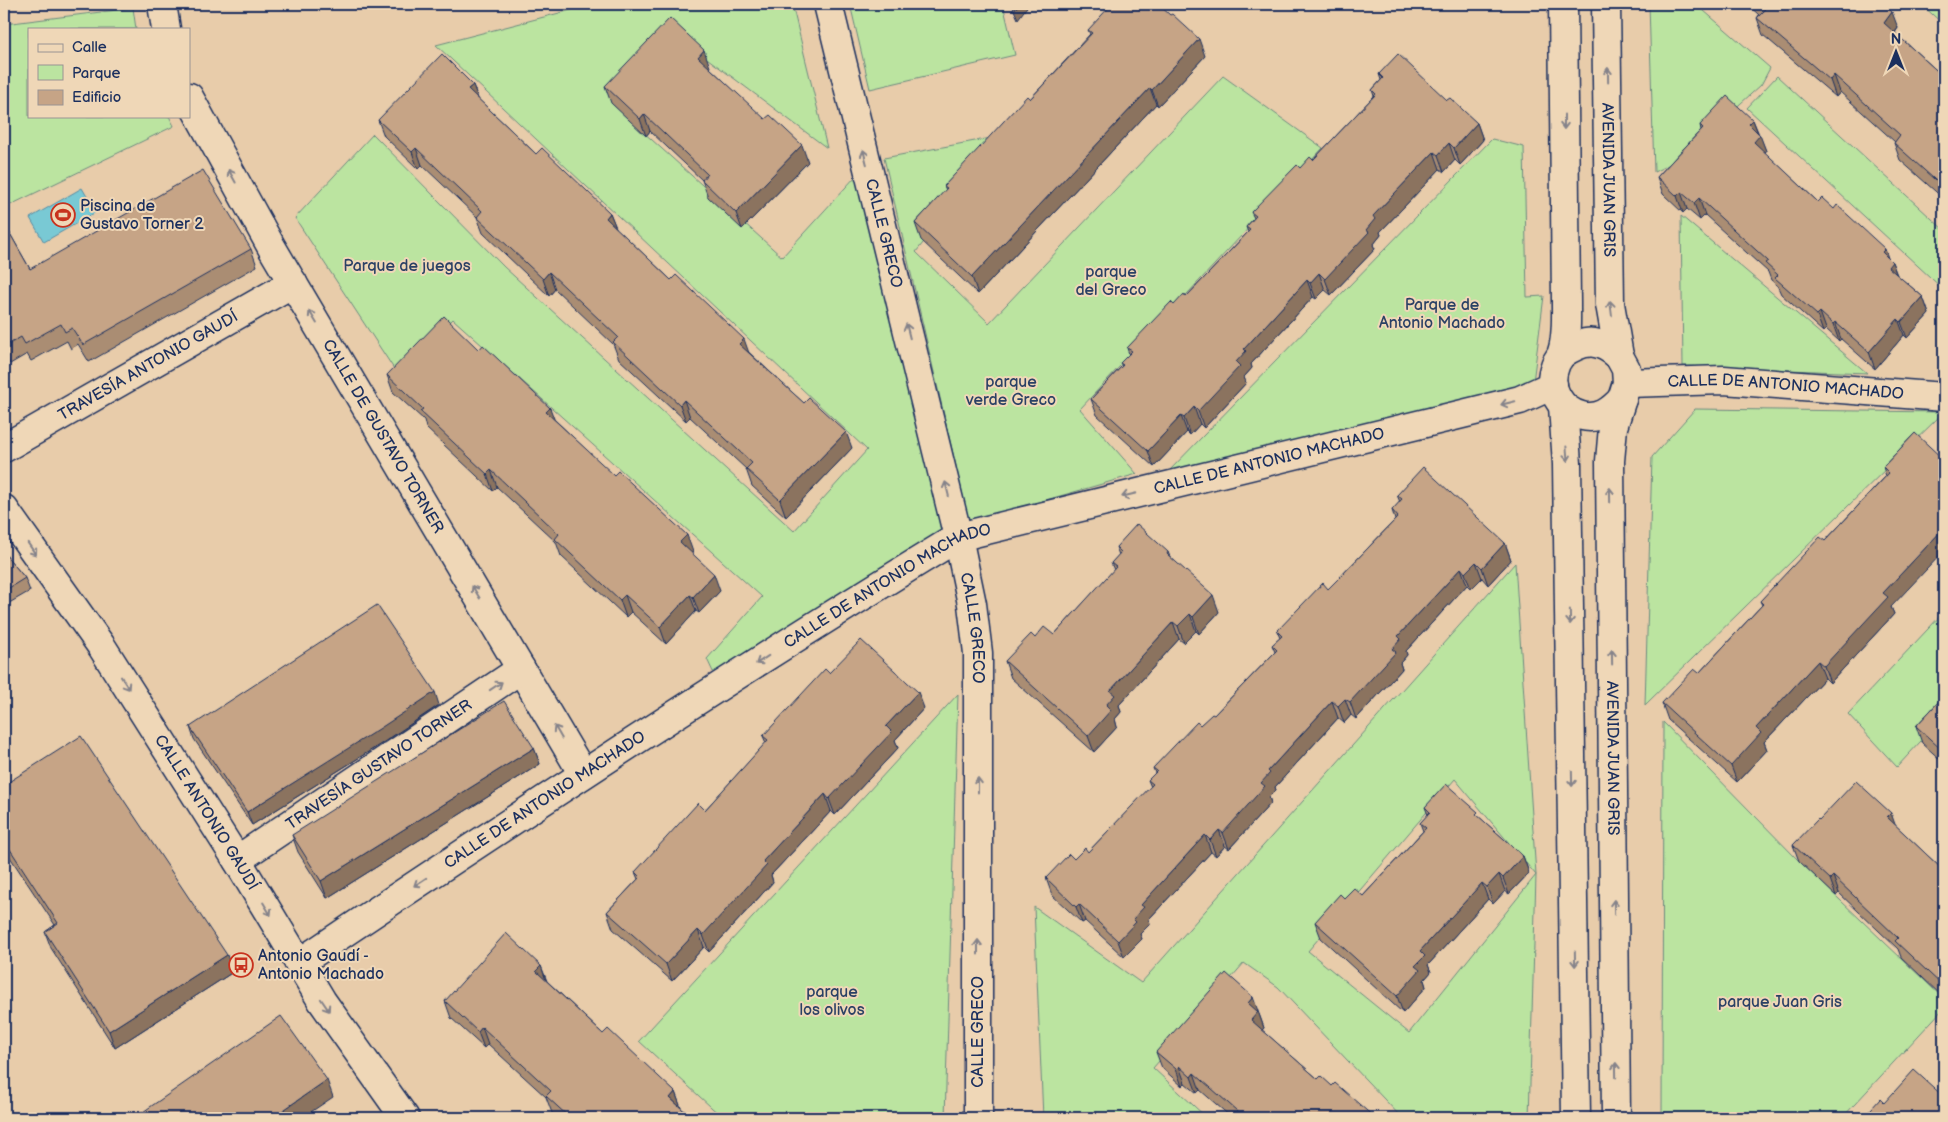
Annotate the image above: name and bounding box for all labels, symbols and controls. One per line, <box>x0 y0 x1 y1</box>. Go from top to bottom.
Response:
legend <box>28 28 190 118</box>
north arrow <box>1870 28 1920 78</box>
text: N <box>1891 31 1901 48</box>
text: Calle <box>72 38 107 57</box>
text: Parque <box>72 64 121 83</box>
one-way arrow <box>1603 68 1612 84</box>
text: Edificio <box>72 88 121 107</box>
street label: AVENIDA JUAN GRIS <box>1598 103 1619 257</box>
one-way arrow <box>1559 114 1569 130</box>
one-way arrow <box>860 149 869 165</box>
one-way arrow <box>227 168 237 183</box>
street label: CALLE GRECO <box>861 177 906 290</box>
place label: Piscina de Gustavo Torner 2 <box>80 197 204 234</box>
sports icon: Piscina de Gustavo Torner 2 <box>50 202 76 228</box>
park label: Parque de juegos <box>343 257 471 276</box>
park label: parque del Greco <box>1075 263 1147 300</box>
park label: Parque de Antonio Machado <box>1379 296 1505 333</box>
one-way arrow <box>1606 300 1616 316</box>
street label: TRAVESÍA ANTONIO GAUDÍ <box>55 305 242 425</box>
one-way arrow <box>307 310 317 324</box>
one-way arrow <box>903 324 912 340</box>
street label: CALLE DE GUSTAVO TORNER <box>319 336 448 537</box>
street label: CALLE DE ANTONIO MACHADO <box>1667 370 1905 403</box>
park label: parque verde Greco <box>965 373 1056 410</box>
one-way arrow <box>1500 399 1516 408</box>
street label: CALLE DE ANTONIO MACHADO <box>1152 424 1386 498</box>
one-way arrow <box>1562 446 1571 462</box>
one-way arrow <box>942 482 951 498</box>
one-way arrow <box>1605 487 1615 503</box>
one-way arrow <box>1121 491 1137 500</box>
street label: CALLE DE ANTONIO MACHADO <box>780 520 993 652</box>
one-way arrow <box>27 542 37 556</box>
street label: CALLE GRECO <box>956 571 988 683</box>
one-way arrow <box>470 586 480 600</box>
one-way arrow <box>1565 608 1575 625</box>
one-way arrow <box>1607 649 1617 666</box>
one-way arrow <box>755 655 769 665</box>
one-way arrow <box>120 675 130 689</box>
one-way arrow <box>488 681 502 691</box>
street label: AVENIDA JUAN GRIS <box>1603 681 1623 835</box>
street label: TRAVESÍA GUSTAVO TORNER <box>282 695 475 834</box>
one-way arrow <box>553 726 563 740</box>
street label: CALLE DE ANTONIO MACHADO <box>440 727 649 873</box>
street label: CALLE ANTONIO GAUDÍ <box>151 731 264 894</box>
one-way arrow <box>1567 771 1577 787</box>
one-way arrow <box>973 777 983 793</box>
one-way arrow <box>414 877 428 887</box>
one-way arrow <box>1610 899 1619 915</box>
one-way arrow <box>262 902 272 916</box>
one-way arrow <box>973 939 983 956</box>
place label: Antonio Gaudí - Antonio Machado <box>258 947 384 984</box>
one-way arrow <box>1570 951 1580 967</box>
bus stop icon: Antonio Gaudí - Antonio Machado <box>228 952 254 978</box>
street label: CALLE GRECO <box>969 976 988 1088</box>
park label: parque los olivos <box>799 983 865 1020</box>
park label: parque Juan Gris <box>1718 993 1842 1012</box>
one-way arrow <box>320 997 330 1011</box>
one-way arrow <box>1611 1062 1621 1078</box>

